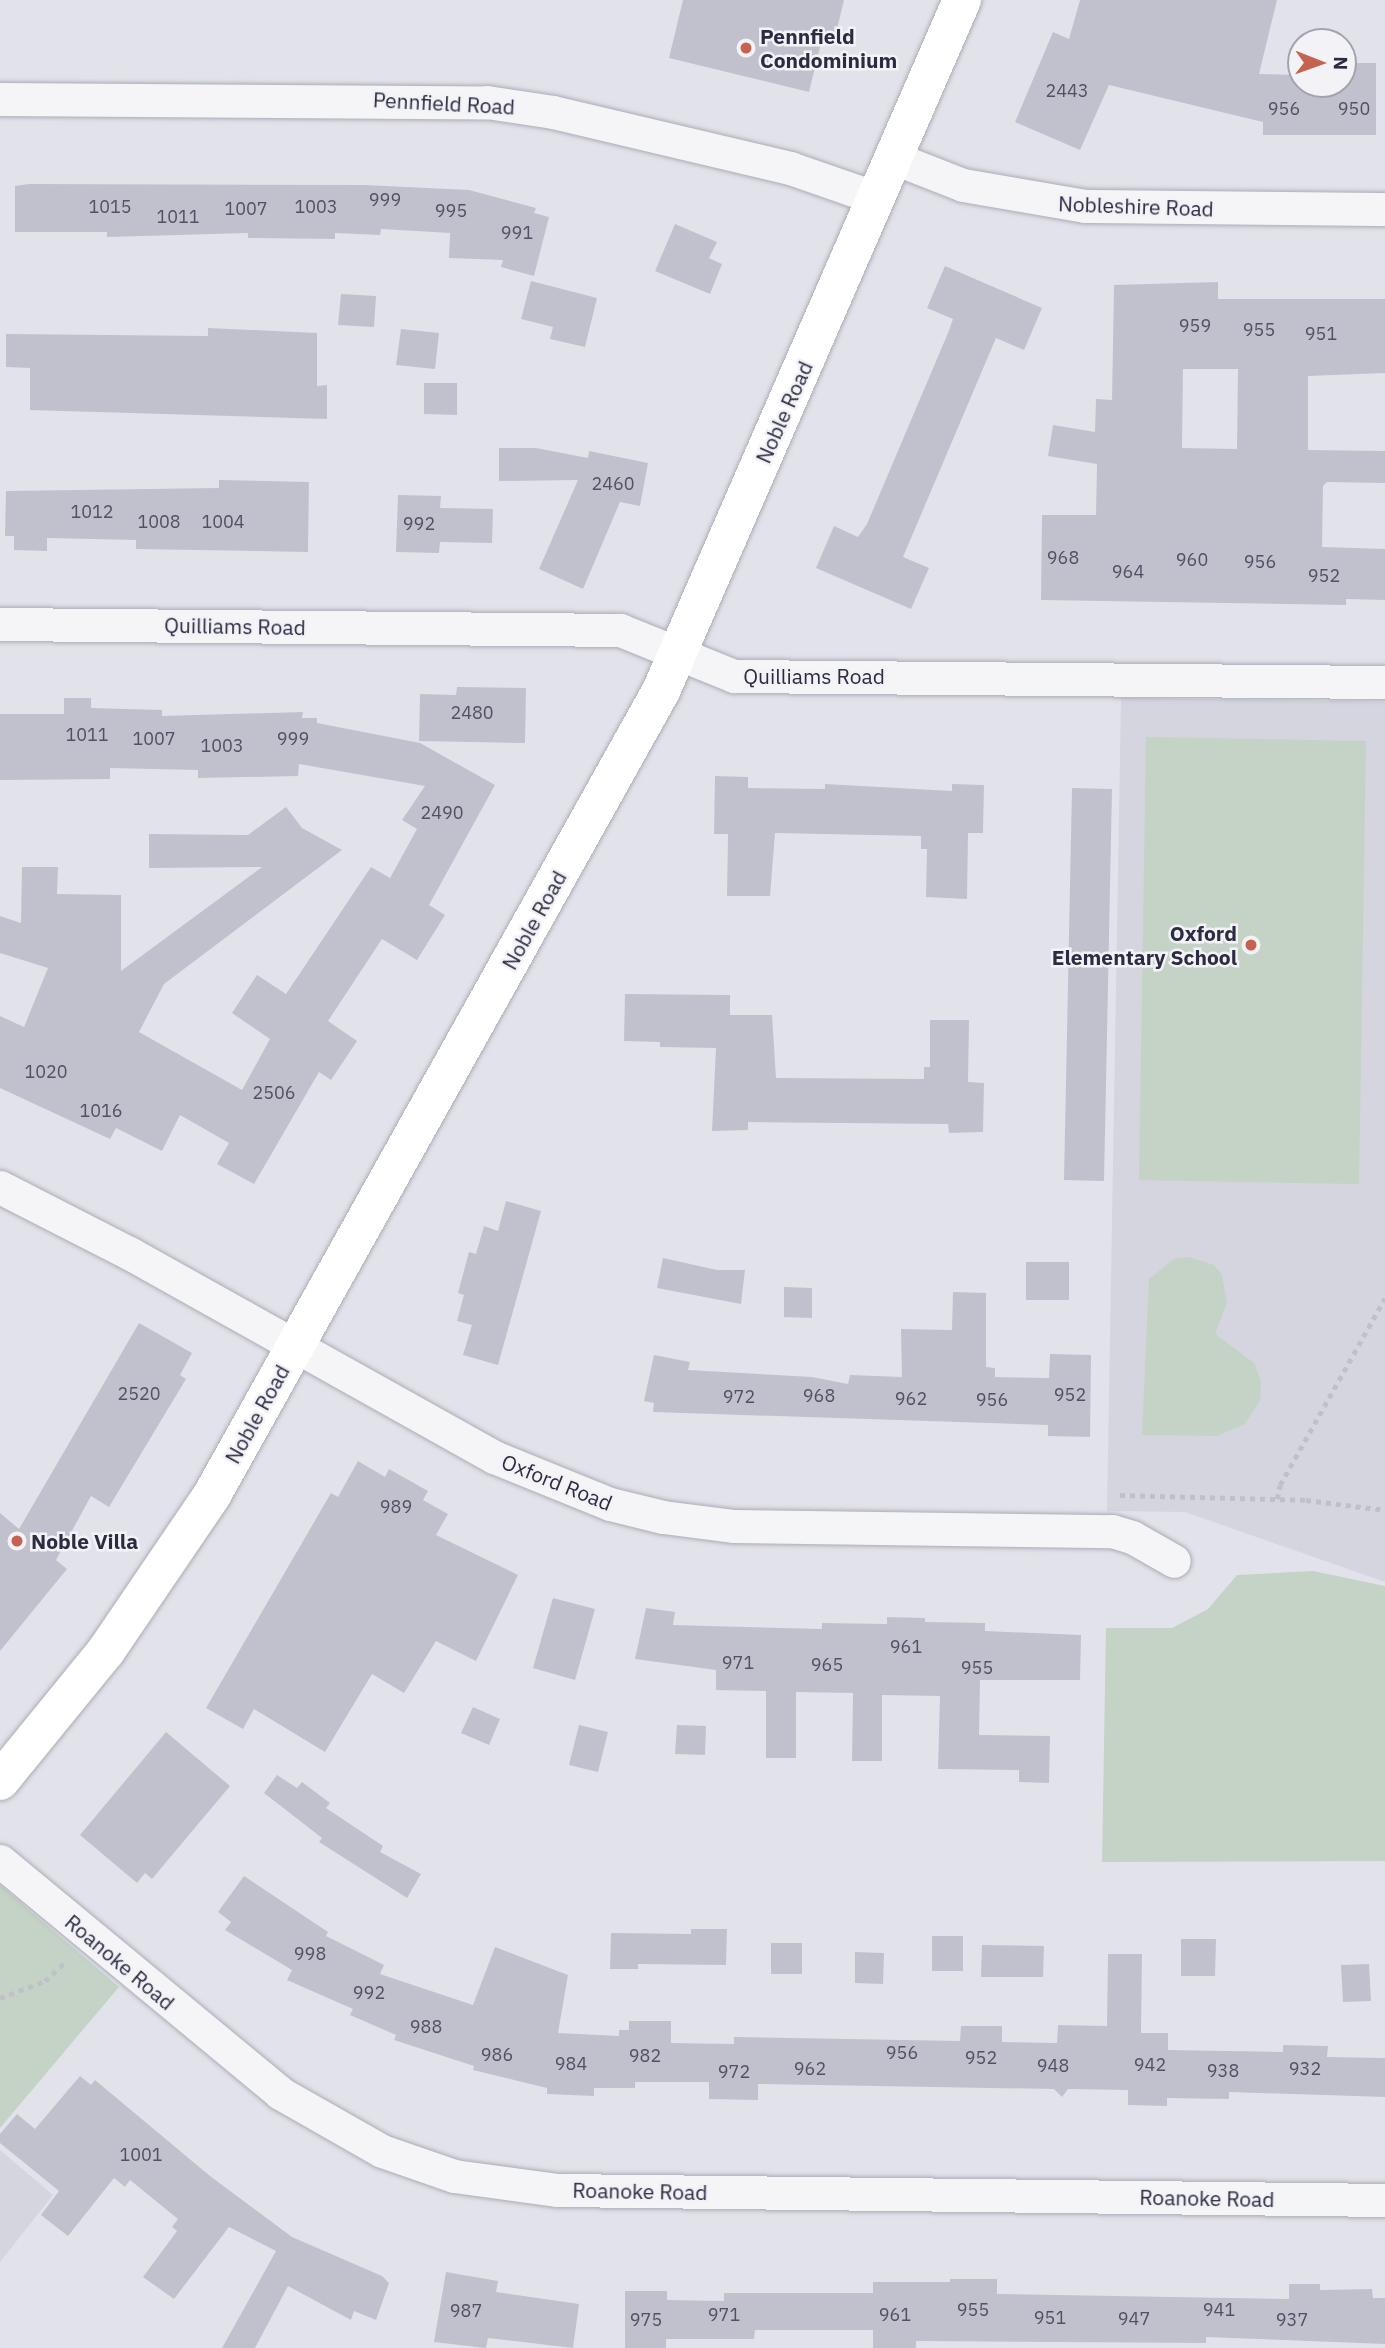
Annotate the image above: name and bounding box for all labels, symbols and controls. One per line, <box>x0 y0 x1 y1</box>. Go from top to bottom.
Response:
place label: Pennfield Condominium <box>760 23 897 73</box>
north arrow <box>1287 28 1357 98</box>
marker: Pennfield Condominium <box>738 40 754 56</box>
text: N <box>1329 56 1353 70</box>
house number: 2443 <box>1045 80 1089 102</box>
street label: Pennfield Road <box>372 87 516 119</box>
house number: 956 <box>1268 98 1300 120</box>
house number: 950 <box>1338 98 1370 120</box>
house number: 999 <box>369 189 401 211</box>
street label: Nobleshire Road <box>1058 191 1214 221</box>
house number: 1015 <box>88 196 132 218</box>
house number: 1003 <box>294 196 338 218</box>
house number: 1007 <box>224 198 268 220</box>
house number: 995 <box>435 200 467 222</box>
house number: 1011 <box>156 206 200 228</box>
house number: 991 <box>501 222 533 244</box>
house number: 959 <box>1179 315 1211 337</box>
house number: 955 <box>1243 319 1275 341</box>
house number: 951 <box>1305 323 1337 345</box>
street label: Noble Road <box>750 357 818 467</box>
house number: 2460 <box>591 473 635 495</box>
house number: 1012 <box>70 501 114 523</box>
house number: 1008 <box>137 511 181 533</box>
house number: 1004 <box>201 511 245 533</box>
house number: 992 <box>403 513 435 535</box>
house number: 968 <box>1047 547 1079 569</box>
house number: 960 <box>1176 549 1208 571</box>
house number: 956 <box>1244 551 1276 573</box>
house number: 964 <box>1112 561 1144 583</box>
house number: 952 <box>1308 565 1340 587</box>
street label: Quilliams Road <box>164 612 306 640</box>
street label: Quilliams Road <box>743 663 885 689</box>
house number: 2480 <box>450 702 494 724</box>
house number: 1011 <box>65 724 109 746</box>
house number: 1007 <box>132 728 176 750</box>
house number: 999 <box>277 728 309 750</box>
house number: 1003 <box>200 735 244 757</box>
house number: 2490 <box>420 802 464 824</box>
street label: Noble Road <box>496 866 572 974</box>
place label: Oxford Elementary School <box>1052 920 1237 970</box>
marker: Oxford Elementary School <box>1243 937 1259 953</box>
house number: 1020 <box>24 1061 68 1083</box>
house number: 2506 <box>252 1082 296 1104</box>
house number: 1016 <box>79 1100 123 1122</box>
street label: Noble Road <box>219 1360 295 1468</box>
house number: 2520 <box>117 1383 161 1405</box>
house number: 952 <box>1054 1384 1086 1406</box>
house number: 968 <box>803 1385 835 1407</box>
house number: 972 <box>723 1386 755 1408</box>
house number: 962 <box>895 1388 927 1410</box>
house number: 956 <box>976 1389 1008 1411</box>
street label: Oxford Road <box>498 1448 616 1516</box>
house number: 989 <box>380 1496 412 1518</box>
place label: Noble Villa <box>31 1528 138 1554</box>
marker: Noble Villa <box>9 1533 25 1549</box>
house number: 961 <box>890 1636 922 1658</box>
house number: 971 <box>722 1652 754 1674</box>
house number: 965 <box>811 1654 843 1676</box>
house number: 955 <box>961 1657 993 1679</box>
street label: Roanoke Road <box>60 1909 180 2015</box>
house number: 998 <box>294 1943 326 1965</box>
house number: 992 <box>353 1982 385 2004</box>
house number: 988 <box>410 2016 442 2038</box>
house number: 956 <box>886 2042 918 2064</box>
house number: 986 <box>481 2044 513 2066</box>
house number: 982 <box>629 2045 661 2067</box>
house number: 952 <box>965 2047 997 2069</box>
house number: 984 <box>555 2053 587 2075</box>
house number: 942 <box>1134 2054 1166 2076</box>
house number: 948 <box>1037 2055 1069 2077</box>
house number: 962 <box>794 2058 826 2080</box>
house number: 932 <box>1289 2058 1321 2080</box>
house number: 938 <box>1207 2060 1239 2082</box>
house number: 972 <box>718 2061 750 2083</box>
house number: 1001 <box>119 2144 163 2166</box>
street label: Roanoke Road <box>572 2177 708 2205</box>
street label: Roanoke Road <box>1139 2184 1275 2212</box>
house number: 955 <box>957 2299 989 2321</box>
house number: 941 <box>1203 2299 1235 2321</box>
house number: 987 <box>450 2300 482 2322</box>
house number: 971 <box>708 2304 740 2326</box>
house number: 961 <box>879 2304 911 2326</box>
house number: 951 <box>1034 2307 1066 2329</box>
house number: 947 <box>1118 2308 1150 2330</box>
house number: 975 <box>630 2309 662 2331</box>
house number: 937 <box>1276 2309 1308 2331</box>

